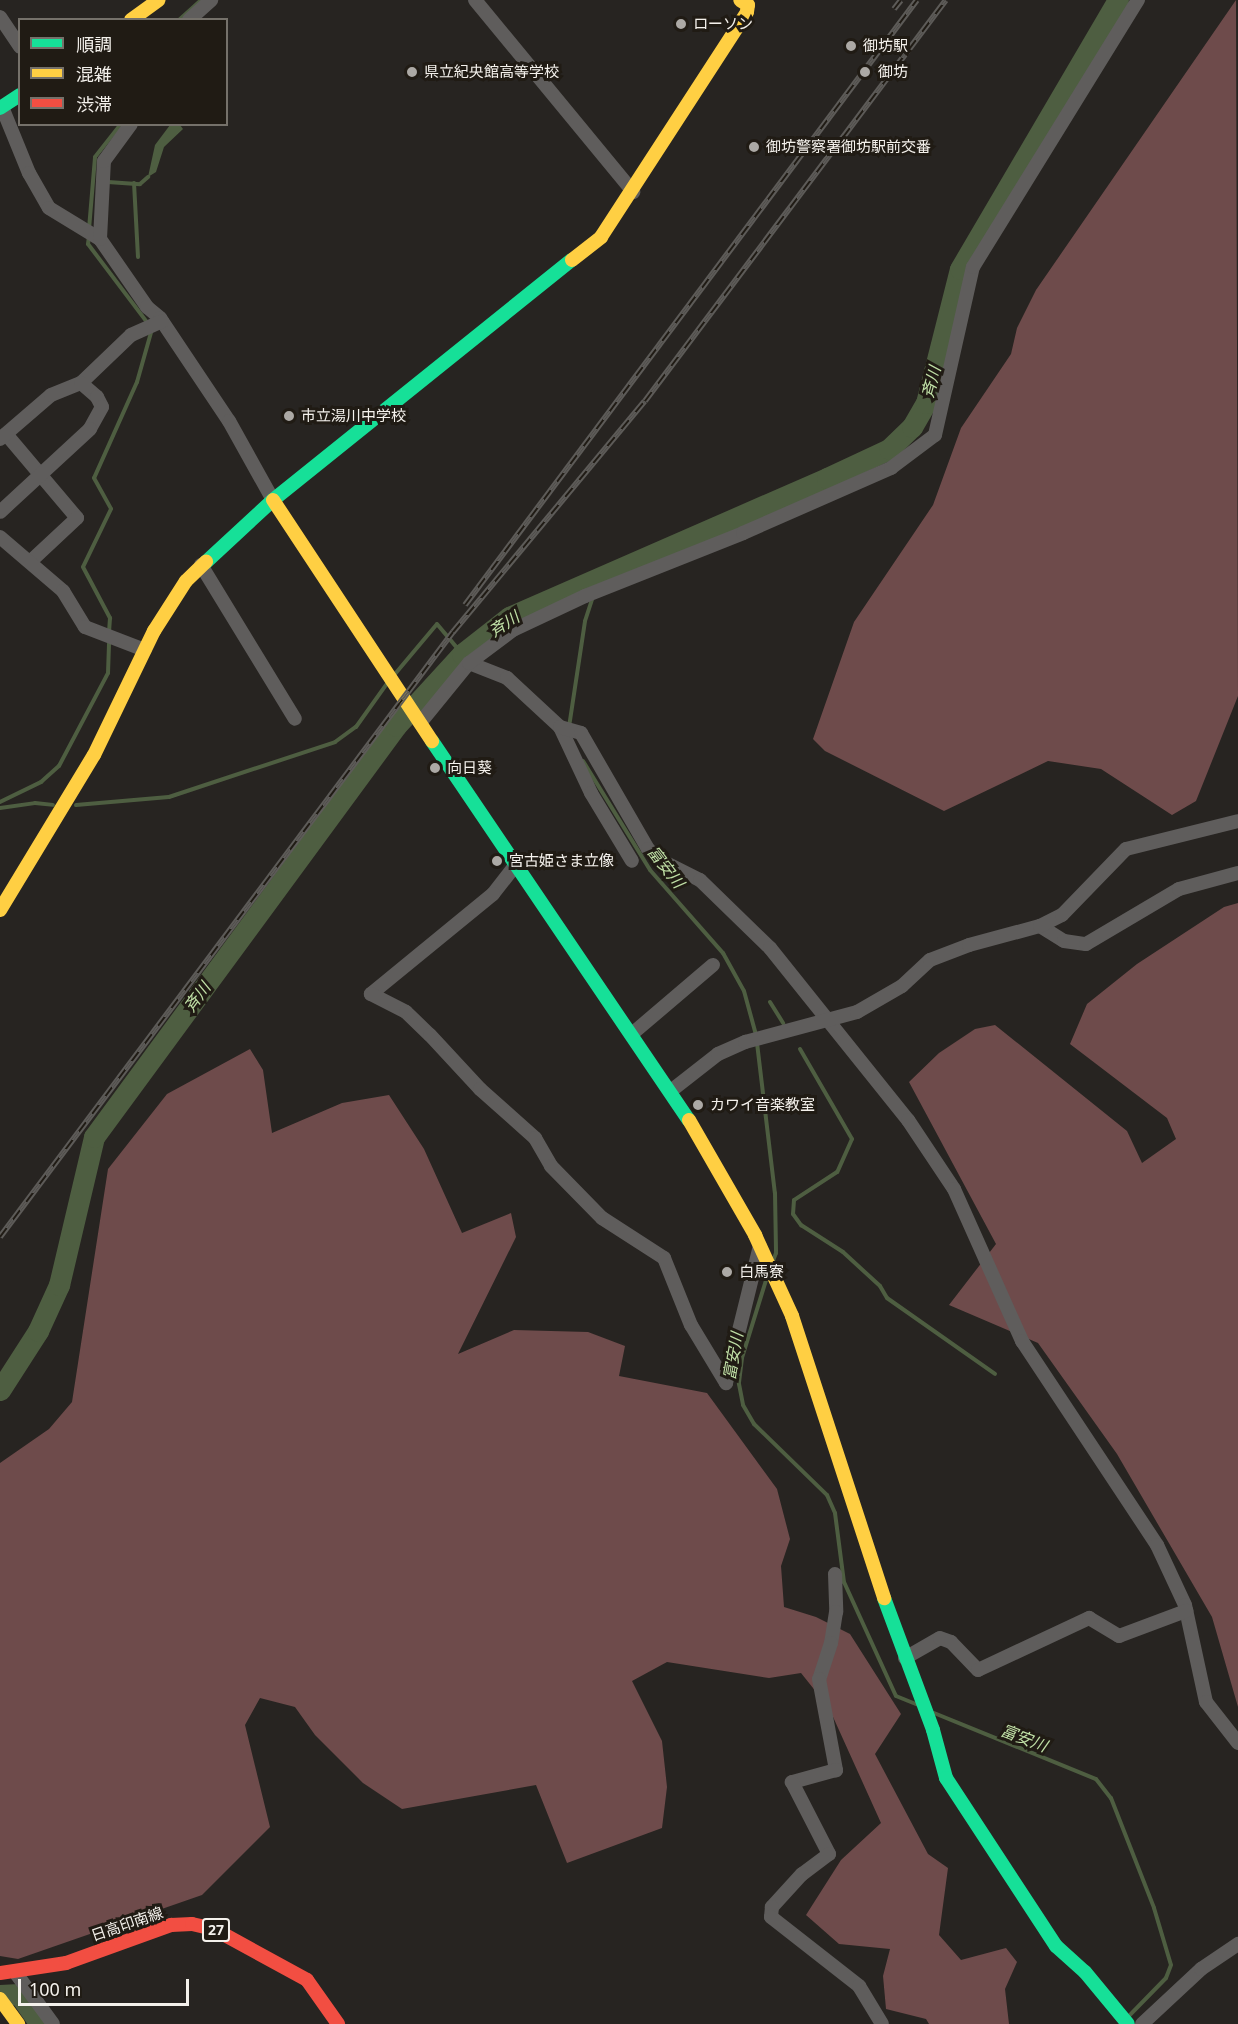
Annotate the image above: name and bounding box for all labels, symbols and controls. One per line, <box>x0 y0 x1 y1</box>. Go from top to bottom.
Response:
place label: ローソン <box>693 15 753 33</box>
marker: ローソン <box>674 17 688 31</box>
legend <box>18 18 228 126</box>
text: 順調 <box>76 32 112 56</box>
place label: 御坊駅 <box>863 37 908 55</box>
marker: 御坊駅 <box>844 39 858 53</box>
text: 混雑 <box>76 62 112 86</box>
place label: 県立紀央館高等学校 <box>424 63 559 81</box>
marker: 御坊 <box>856 63 874 81</box>
place label: 御坊 <box>878 63 908 81</box>
marker: 県立紀央館高等学校 <box>405 65 419 79</box>
text: 渋滞 <box>76 92 112 116</box>
place label: 御坊警察署御坊駅前交番 <box>766 138 931 156</box>
marker: 御坊警察署御坊駅前交番 <box>747 140 761 154</box>
water label: 斉川 <box>918 364 944 400</box>
place label: 市立湯川中学校 <box>301 407 406 425</box>
marker: 市立湯川中学校 <box>282 409 296 423</box>
water label: 斉川 <box>485 607 523 641</box>
place label: 向日葵 <box>447 759 492 777</box>
marker: 向日葵 <box>428 761 442 775</box>
water label: 富安川 <box>644 842 688 892</box>
place label: 宮古姫さま立像 <box>509 852 614 870</box>
marker: 宮古姫さま立像 <box>490 854 504 868</box>
water label: 斉川 <box>180 978 214 1016</box>
place label: カワイ音楽教室 <box>710 1096 815 1114</box>
marker: カワイ音楽教室 <box>691 1098 705 1112</box>
place label: 白馬寮 <box>739 1263 784 1281</box>
marker: 白馬寮 <box>720 1265 734 1279</box>
water label: 富安川 <box>719 1331 747 1381</box>
water label: 富安川 <box>998 1720 1050 1756</box>
street label: 日高印南線 <box>89 1903 165 1945</box>
road number: 27 <box>201 1919 231 1941</box>
scale bar <box>21 1967 192 2005</box>
text: 100 m <box>29 1977 81 2001</box>

